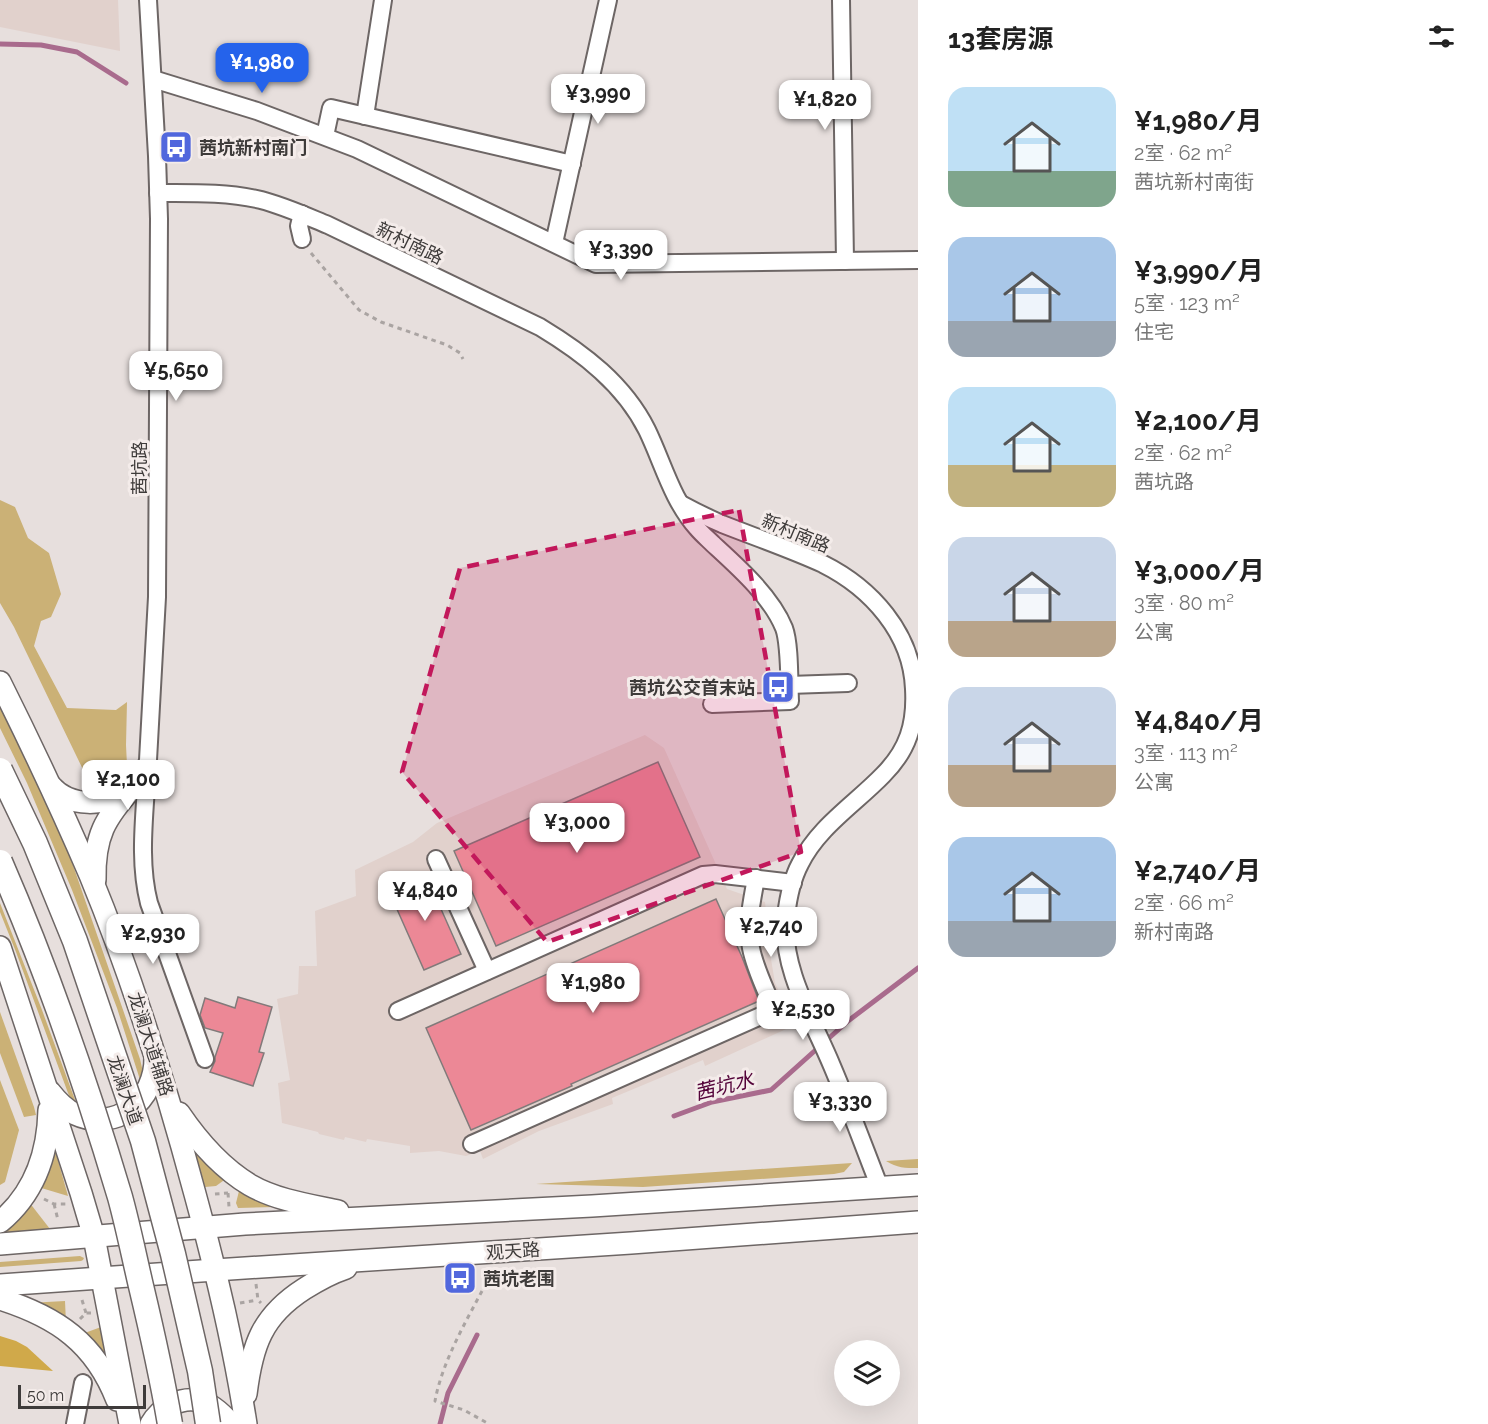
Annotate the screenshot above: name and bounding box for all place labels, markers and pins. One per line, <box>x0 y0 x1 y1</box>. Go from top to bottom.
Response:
pin: ¥1,980 <box>213 43 311 94</box>
pin: ¥3,990 <box>549 74 647 125</box>
pin: ¥1,820 <box>776 80 874 131</box>
bus stop icon: 茜坑新村南门 <box>158 129 194 165</box>
place label: 茜坑新村南门 <box>199 137 307 158</box>
pin: ¥3,390 <box>572 230 670 281</box>
pin: ¥5,650 <box>127 351 225 402</box>
bus stop icon: 茜坑公交首末站 <box>760 669 796 705</box>
place label: 茜坑公交首末站 <box>629 677 755 698</box>
pin: ¥2,100 <box>79 760 177 811</box>
pin: ¥3,000 <box>528 803 626 854</box>
pin: ¥4,840 <box>376 871 474 922</box>
pin: ¥2,740 <box>722 907 820 958</box>
pin: ¥2,930 <box>104 914 202 965</box>
pin: ¥1,980 <box>544 963 642 1014</box>
pin: ¥2,530 <box>754 990 852 1041</box>
pin: ¥3,330 <box>791 1082 889 1133</box>
bus stop icon: 茜坑老围 <box>442 1260 478 1296</box>
place label: 茜坑老围 <box>483 1268 555 1289</box>

